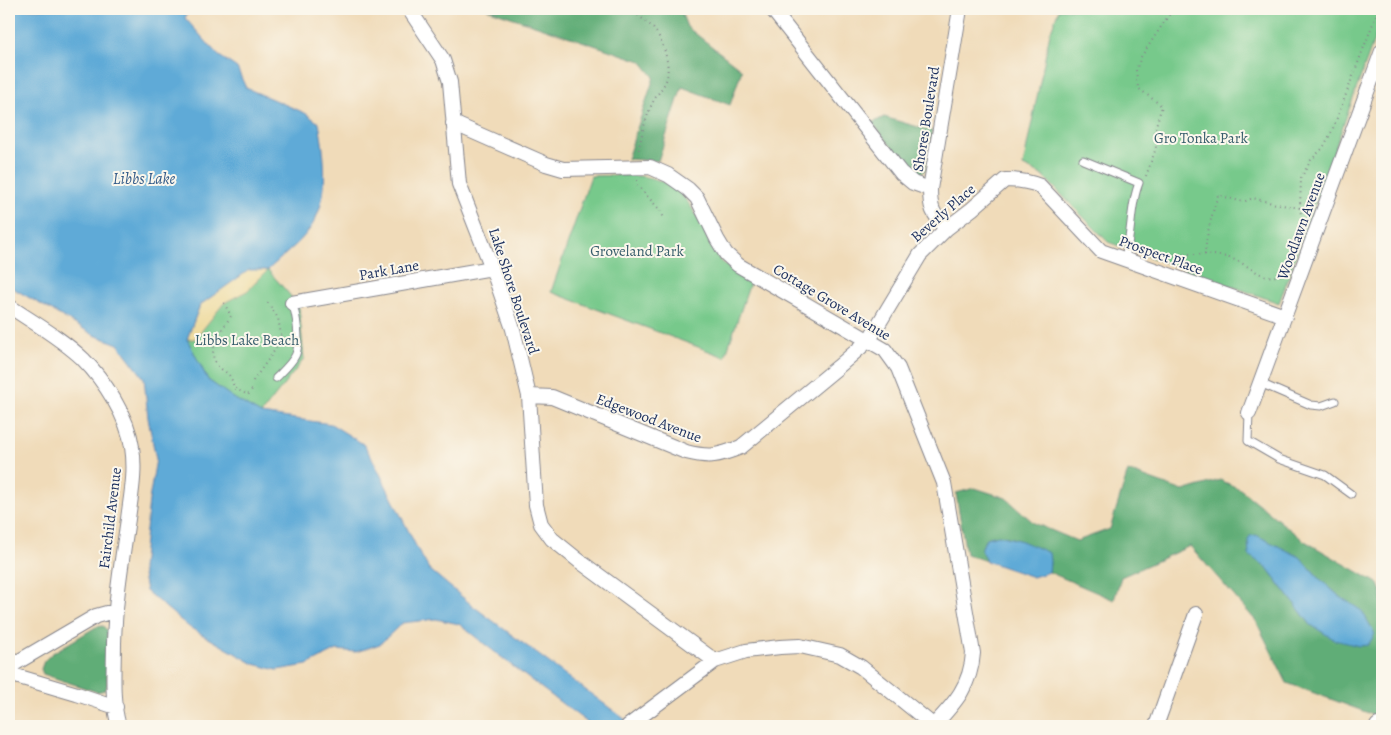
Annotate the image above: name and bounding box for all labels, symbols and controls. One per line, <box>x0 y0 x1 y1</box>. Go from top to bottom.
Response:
street label: Shores Boulevard <box>908 64 944 173</box>
park label: Gro Tonka Park <box>1154 128 1249 148</box>
water label: Libbs Lake <box>113 168 175 190</box>
street label: Woodlawn Avenue <box>1272 169 1330 283</box>
street label: Beverly Place <box>906 179 980 247</box>
street label: Lake Shore Boulevard <box>484 225 544 358</box>
street label: Prospect Place <box>1116 231 1206 280</box>
park label: Groveland Park <box>590 241 684 261</box>
street label: Park Lane <box>357 255 421 285</box>
street label: Cottage Grove Avenue <box>769 259 895 345</box>
park label: Libbs Lake Beach <box>195 330 299 350</box>
street label: Edgewood Avenue <box>593 389 705 447</box>
street label: Fairchild Avenue <box>94 466 126 570</box>

